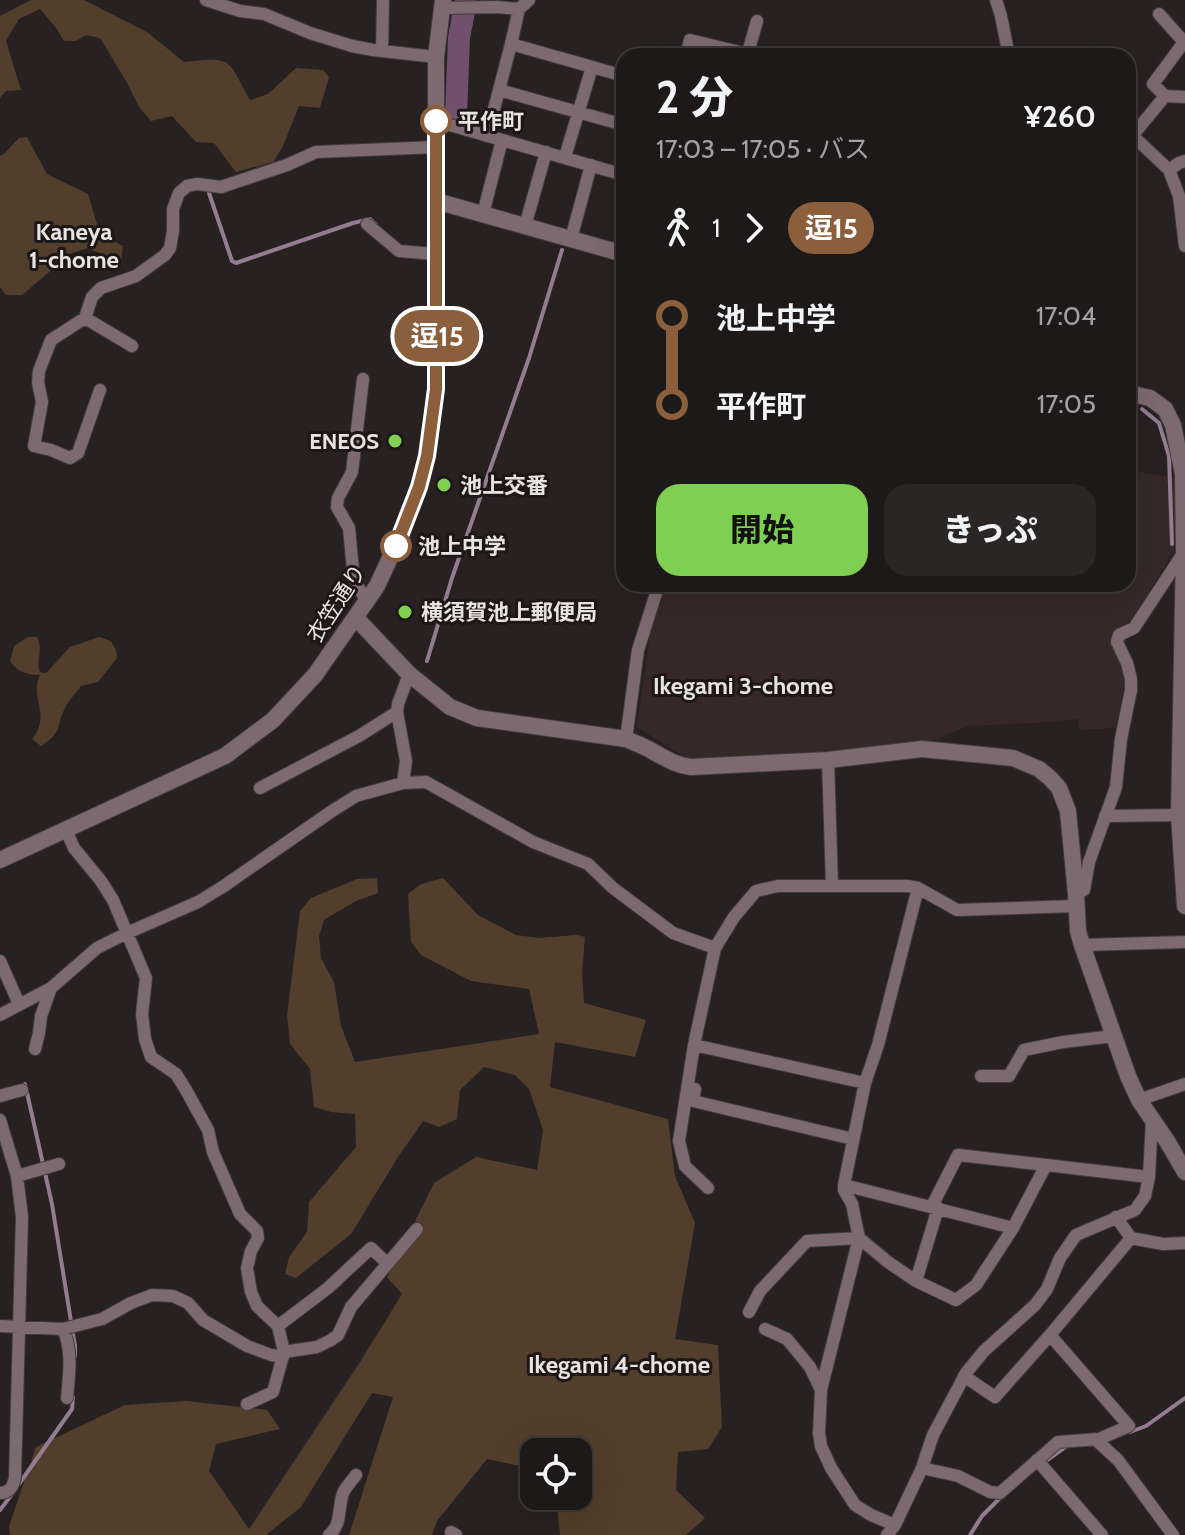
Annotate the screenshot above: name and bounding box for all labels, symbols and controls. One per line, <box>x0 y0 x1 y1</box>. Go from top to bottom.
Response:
text: 2 分 <box>656 71 733 124</box>
text: ¥260 <box>1024 98 1096 135</box>
marker: 平作町 <box>421 106 451 136</box>
place label: 平作町 <box>458 108 524 135</box>
text: 17:03 – 17:05 · バス <box>656 133 870 165</box>
icon: walk <box>656 206 700 250</box>
icon: forward <box>732 206 776 250</box>
text: 逗15 <box>804 211 858 245</box>
text: 1 <box>712 212 720 244</box>
district label: Kaneya 1-chome <box>29 217 119 274</box>
text: 池上中学 <box>716 300 836 337</box>
text: 17:04 <box>1036 300 1096 332</box>
line badge: 逗15 <box>391 310 483 362</box>
text: 逗15 <box>410 319 464 353</box>
text: 平作町 <box>716 388 806 425</box>
text: 17:05 <box>1037 388 1096 420</box>
place label: ENEOS <box>309 428 379 455</box>
marker: ENEOS <box>386 432 404 450</box>
place label: 池上交番 <box>460 472 548 499</box>
marker: 池上交番 <box>435 476 453 494</box>
button: 開始 <box>656 484 868 576</box>
button: きっぷ <box>884 484 1096 576</box>
marker: 池上中学 <box>381 531 411 561</box>
place label: 池上中学 <box>418 533 506 560</box>
street label: 衣笠通り <box>301 559 372 648</box>
place label: 横須賀池上郵便局 <box>421 599 597 626</box>
marker: 横須賀池上郵便局 <box>396 603 414 621</box>
district label: Ikegami 3-chome <box>653 671 833 700</box>
district label: Ikegami 4-chome <box>528 1350 710 1379</box>
map controls <box>520 1438 592 1510</box>
button: locate <box>520 1438 592 1510</box>

